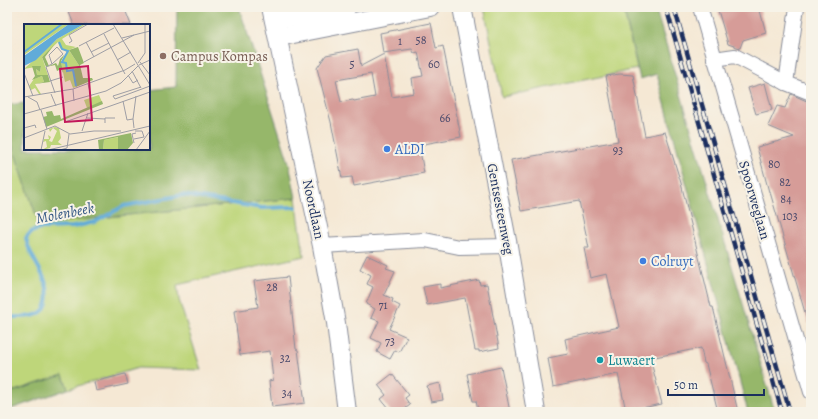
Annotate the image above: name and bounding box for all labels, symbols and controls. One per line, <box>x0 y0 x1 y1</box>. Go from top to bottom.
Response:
inset map <box>24 24 150 150</box>
house number: 58 <box>416 32 427 48</box>
house number: 1 <box>398 33 402 49</box>
place label: Campus Kompas <box>171 47 268 66</box>
marker: Campus Kompas <box>158 51 168 61</box>
house number: 5 <box>349 56 355 72</box>
house number: 60 <box>428 56 440 72</box>
house number: 66 <box>439 110 451 126</box>
place label: ALDI <box>394 140 425 159</box>
house number: 93 <box>613 142 623 158</box>
marker: ALDI <box>382 144 392 154</box>
house number: 80 <box>768 156 780 172</box>
street label: Spoorweglaan <box>734 158 775 242</box>
street label: Gentsesteenweg <box>482 162 519 256</box>
house number: 82 <box>779 174 791 190</box>
street label: Noordlaan <box>298 177 329 241</box>
house number: 84 <box>780 191 792 207</box>
water label: Molenbeek <box>34 198 96 228</box>
house number: 103 <box>782 208 798 224</box>
place label: Colruyt <box>651 252 694 271</box>
marker: Colruyt <box>638 256 648 266</box>
house number: 28 <box>266 279 278 295</box>
house number: 71 <box>378 297 388 313</box>
house number: 73 <box>385 333 395 349</box>
house number: 32 <box>280 350 291 366</box>
place label: Luwaert <box>608 351 655 370</box>
marker: Luwaert <box>595 355 605 365</box>
scale bar <box>668 371 764 397</box>
text: 50 m <box>674 377 698 393</box>
house number: 34 <box>282 385 293 401</box>

